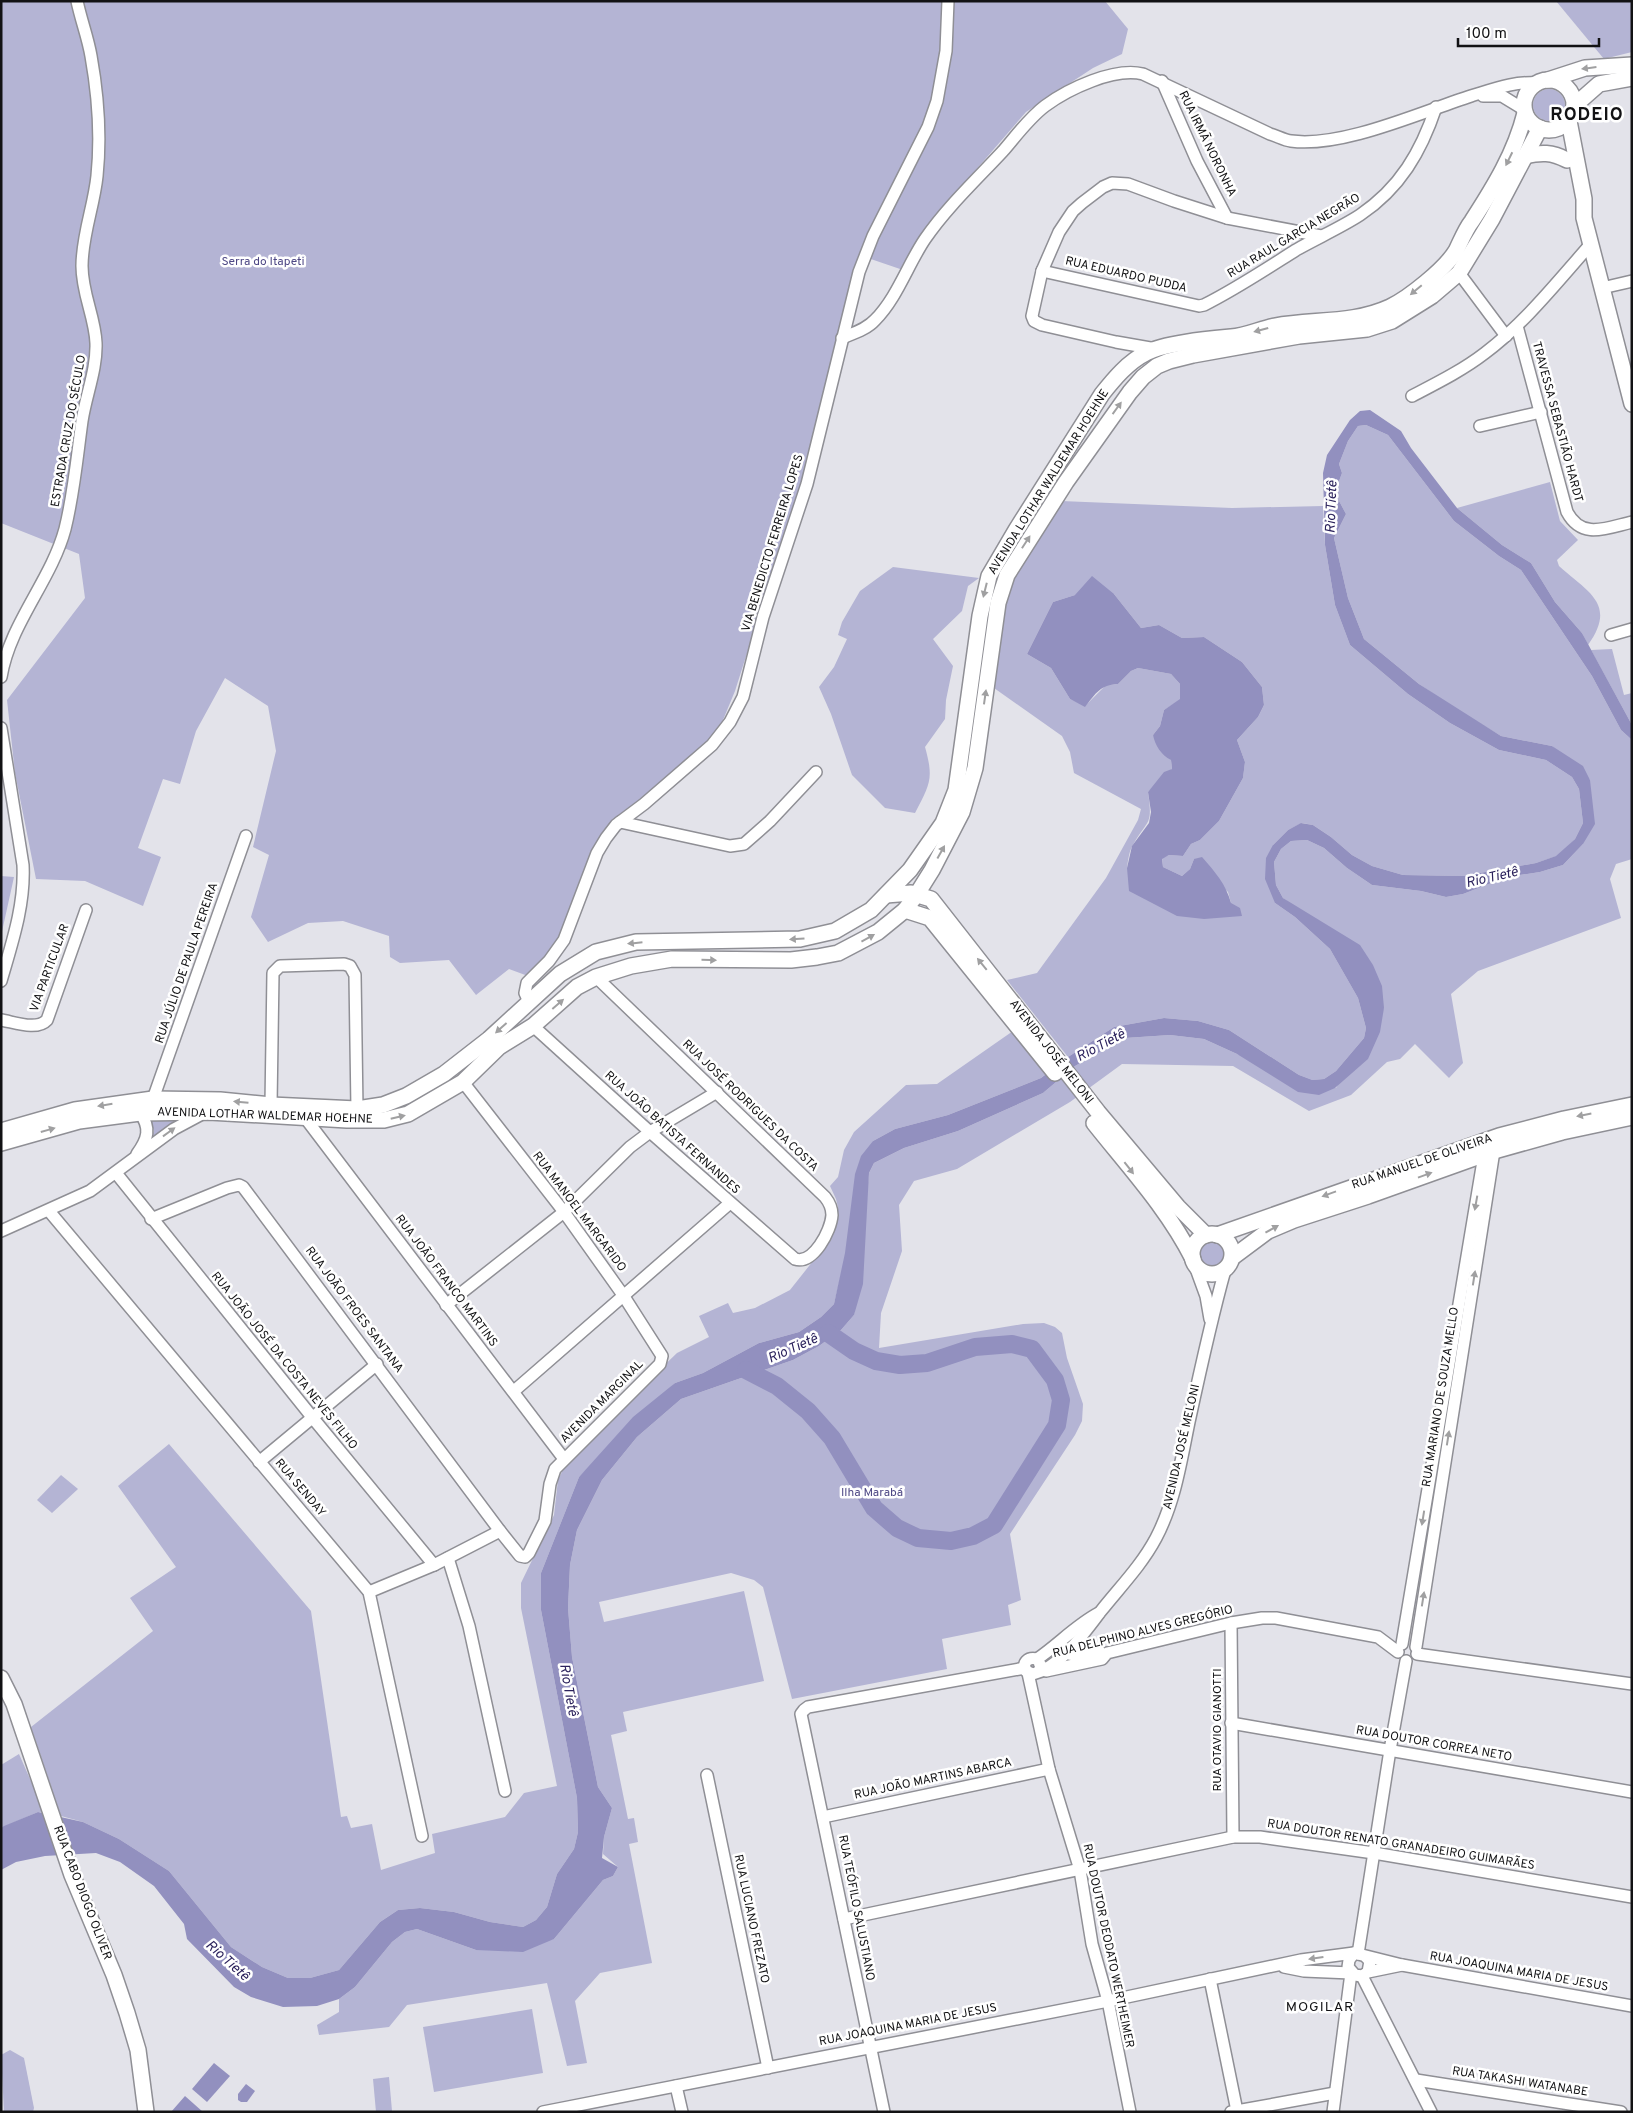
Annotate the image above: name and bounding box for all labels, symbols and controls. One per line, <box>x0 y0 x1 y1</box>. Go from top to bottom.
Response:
scale bar <box>1458 15 1599 47</box>
text: 100 m <box>1466 25 1507 44</box>
one-way arrow <box>1581 64 1597 72</box>
street label: RUA IRMÃ NORONHA <box>1174 88 1240 200</box>
district label: RODEIO <box>1550 104 1624 127</box>
one-way arrow <box>1504 152 1512 166</box>
street label: RUA RAUL GARCIA NEGRÃO <box>1225 190 1363 282</box>
street label: RUA EDUARDO PUDDA <box>1064 253 1188 297</box>
park label: Serra do Itapeti <box>222 254 304 270</box>
one-way arrow <box>1409 284 1422 295</box>
one-way arrow <box>1254 326 1269 334</box>
street label: TRAVESSA SEBASTIÃO HARDT <box>1528 340 1586 504</box>
street label: ESTRADA CRUZ DO SÉCULO <box>48 354 90 508</box>
street label: AVENIDA LOTHAR WALDEMAR HOEHNE <box>985 386 1113 578</box>
one-way arrow <box>1112 402 1123 415</box>
street label: VIA BENEDICTO FERREIRA LOPES <box>738 452 808 634</box>
water label: Rio Tietê <box>1323 480 1341 534</box>
one-way arrow <box>1021 536 1031 549</box>
one-way arrow <box>981 582 989 597</box>
one-way arrow <box>981 689 989 705</box>
one-way arrow <box>937 845 945 859</box>
water label: Rio Tietê <box>1464 864 1520 892</box>
street label: RUA JÚLIO DE PAULA PEREIRA <box>152 880 222 1046</box>
street label: VIA PARTICULAR <box>27 922 73 1014</box>
one-way arrow <box>861 933 874 942</box>
one-way arrow <box>789 935 805 943</box>
one-way arrow <box>627 939 643 947</box>
one-way arrow <box>702 956 718 964</box>
one-way arrow <box>977 958 988 971</box>
street label: AVENIDA JOSÉ MELONI <box>1005 997 1097 1107</box>
one-way arrow <box>552 998 564 1010</box>
one-way arrow <box>495 1022 507 1034</box>
water label: Rio Tietê <box>1074 1026 1129 1066</box>
street label: RUA JOSÉ RODRIGUES DA COSTA <box>678 1036 822 1176</box>
street label: RUA JOÃO BATISTA FERNANDES <box>601 1068 743 1198</box>
one-way arrow <box>232 1098 248 1106</box>
one-way arrow <box>96 1102 112 1110</box>
street label: AVENIDA LOTHAR WALDEMAR HOEHNE <box>157 1104 373 1128</box>
one-way arrow <box>1576 1111 1591 1119</box>
one-way arrow <box>390 1113 405 1121</box>
one-way arrow <box>41 1126 56 1134</box>
one-way arrow <box>162 1127 176 1137</box>
street label: RUA MANUEL DE OLIVEIRA <box>1350 1130 1494 1194</box>
street label: RUA MANOEL MARGARIDO <box>529 1149 629 1275</box>
one-way arrow <box>1124 1161 1135 1174</box>
one-way arrow <box>1418 1171 1433 1178</box>
one-way arrow <box>1321 1191 1336 1199</box>
one-way arrow <box>1471 1195 1479 1211</box>
street label: RUA JOÃO FRANCO MARTINS <box>391 1212 501 1350</box>
one-way arrow <box>1266 1225 1279 1234</box>
street label: RUA JOÃO FROES SANTANA <box>301 1244 407 1376</box>
street label: RUA JOÃO JOSÉ DA COSTA NEVES FILHO <box>207 1269 361 1453</box>
one-way arrow <box>1470 1269 1478 1285</box>
street label: RUA MARIANO DE SOUZA MELLO <box>1419 1306 1463 1488</box>
water label: Rio Tietê <box>765 1330 821 1367</box>
street label: AVENIDA MARGINAL <box>557 1357 647 1447</box>
street label: AVENIDA JOSÉ MELONI <box>1160 1383 1204 1511</box>
one-way arrow <box>1445 1430 1453 1446</box>
street label: RUA SENDAY <box>271 1456 329 1521</box>
park label: Ilha Marabá <box>841 1485 903 1501</box>
one-way arrow <box>1419 1511 1427 1527</box>
one-way arrow <box>1419 1590 1427 1606</box>
street label: RUA DELPHINO ALVES GREGÓRIO <box>1051 1602 1235 1662</box>
water label: Rio Tietê <box>555 1663 581 1718</box>
street label: RUA OTAVIO GIANOTTI <box>1210 1668 1226 1792</box>
street label: RUA DOUTOR CORREA NETO <box>1355 1722 1513 1766</box>
street label: RUA JOÃO MARTINS ABARCA <box>853 1754 1013 1804</box>
street label: RUA DOUTOR RENATO GRANADEIRO GUIMARÃES <box>1266 1816 1536 1874</box>
street label: RUA CABO DIOGO OLIVER <box>49 1824 115 1962</box>
street label: RUA TEÓFILO SALUSTIANO <box>834 1834 878 1982</box>
street label: RUA DOUTOR DEODATO WERTHEIMER <box>1078 1842 1138 2050</box>
street label: RUA LUCIANO FREZATO <box>730 1853 772 1985</box>
water label: Rio Tietê <box>202 1937 253 1985</box>
street label: RUA JOAQUINA MARIA DE JESUS <box>1428 1948 1610 1996</box>
one-way arrow <box>1308 1954 1324 1962</box>
district label: MOGILAR <box>1286 1999 1354 2016</box>
street label: RUA JOAQUINA MARIA DE JESUS <box>818 2000 998 2050</box>
street label: RUA TAKASHI WATANABE <box>1451 2063 1589 2101</box>

